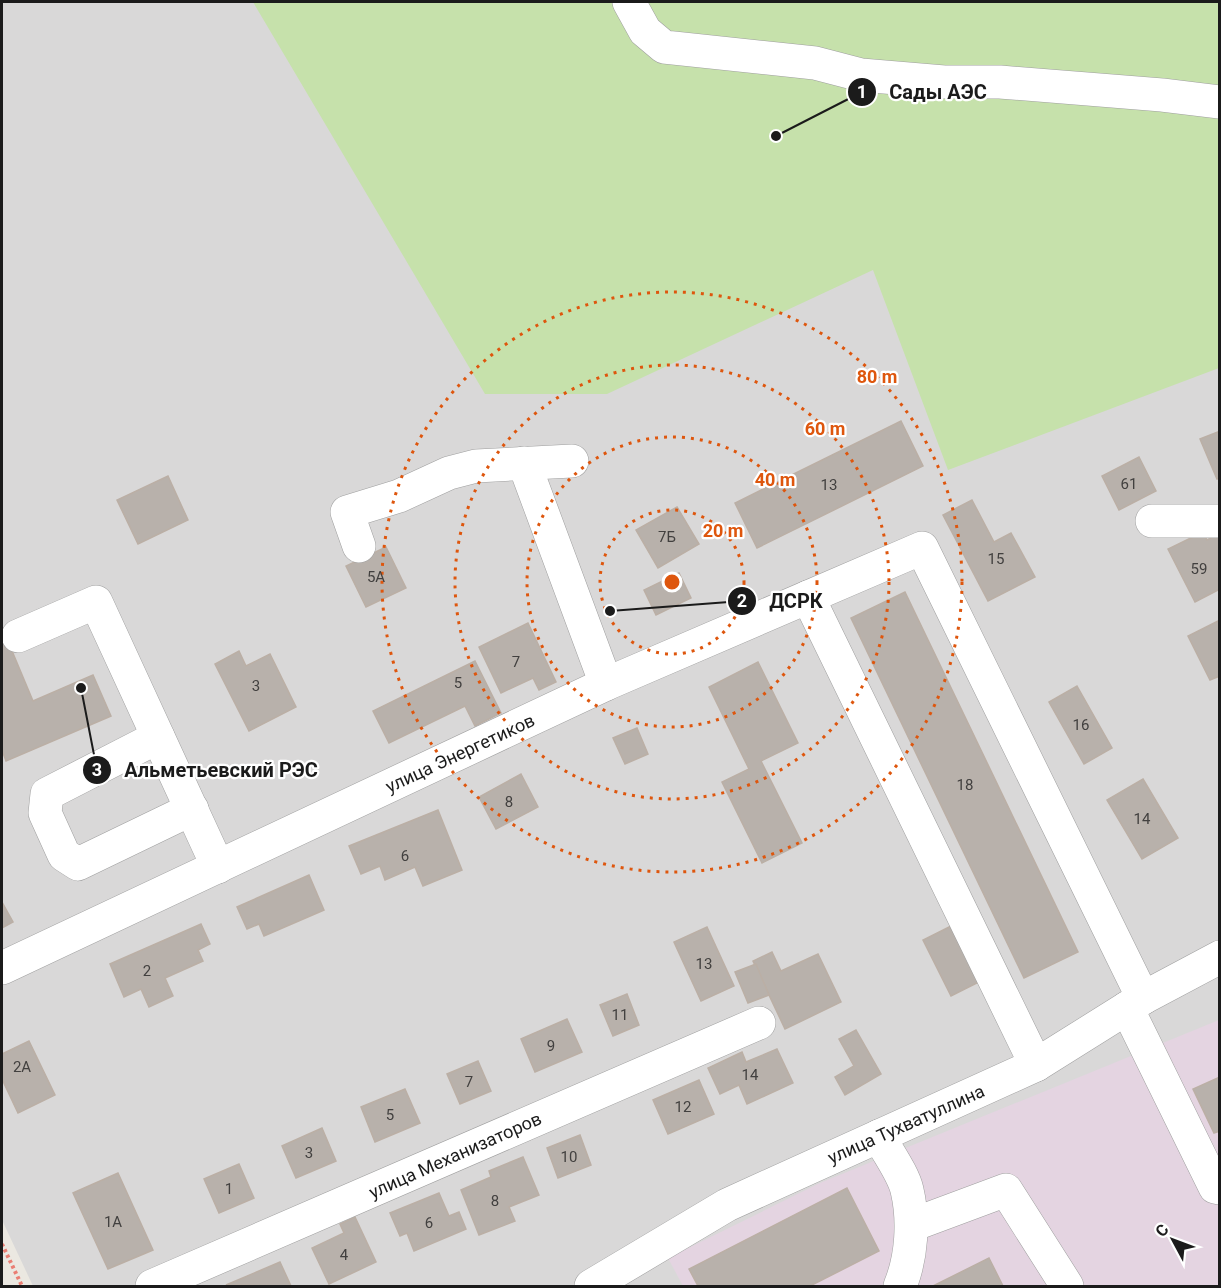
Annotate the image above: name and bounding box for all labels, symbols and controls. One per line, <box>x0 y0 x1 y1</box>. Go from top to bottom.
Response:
callout: Сады АЭС <box>847 73 998 111</box>
text: Сады АЭС <box>889 80 987 104</box>
text: 1 <box>857 81 867 102</box>
text: 80 m <box>857 366 897 387</box>
text: 60 m <box>805 418 845 439</box>
text: 40 m <box>755 469 795 490</box>
house number: 61 <box>1121 475 1137 493</box>
house number: 13 <box>821 476 837 494</box>
text: 20 m <box>703 520 743 541</box>
house number: 7Б <box>658 528 676 546</box>
house number: 15 <box>988 550 1004 568</box>
house number: 59 <box>1191 560 1207 578</box>
house number: 5А <box>367 568 385 586</box>
centre of rings <box>662 572 682 592</box>
callout: ДСРК <box>727 582 834 620</box>
text: ДСРК <box>769 589 824 613</box>
text: 2 <box>737 590 747 611</box>
house number: 7 <box>512 653 520 671</box>
house number: 5 <box>454 674 462 692</box>
house number: 3 <box>252 677 260 695</box>
street label: улица Энергетиков <box>382 709 538 797</box>
house number: 16 <box>1073 716 1089 734</box>
callout: Альметьевский РЭС <box>82 751 330 789</box>
text: Альметьевский РЭС <box>124 758 318 782</box>
text: 3 <box>92 759 102 780</box>
house number: 18 <box>957 776 973 794</box>
house number: 8 <box>505 793 513 811</box>
house number: 14 <box>1134 810 1151 828</box>
house number: 6 <box>401 847 409 865</box>
house number: 13 <box>696 955 712 973</box>
house number: 2 <box>143 962 151 980</box>
house number: 11 <box>612 1006 628 1024</box>
house number: 9 <box>547 1037 555 1055</box>
house number: 2А <box>13 1058 31 1076</box>
house number: 14 <box>742 1066 759 1084</box>
house number: 7 <box>465 1073 473 1091</box>
street label: улица Тухватуллина <box>824 1080 988 1168</box>
house number: 12 <box>675 1098 691 1116</box>
house number: 5 <box>386 1106 394 1124</box>
street label: улица Механизаторов <box>365 1107 545 1203</box>
house number: 3 <box>305 1144 313 1162</box>
house number: 10 <box>561 1148 577 1166</box>
house number: 1 <box>225 1180 233 1198</box>
house number: 8 <box>491 1192 499 1210</box>
north arrow <box>1143 1210 1203 1270</box>
house number: 1А <box>104 1213 122 1231</box>
house number: 6 <box>425 1214 433 1232</box>
text: С <box>1151 1220 1173 1241</box>
house number: 4 <box>340 1246 349 1264</box>

